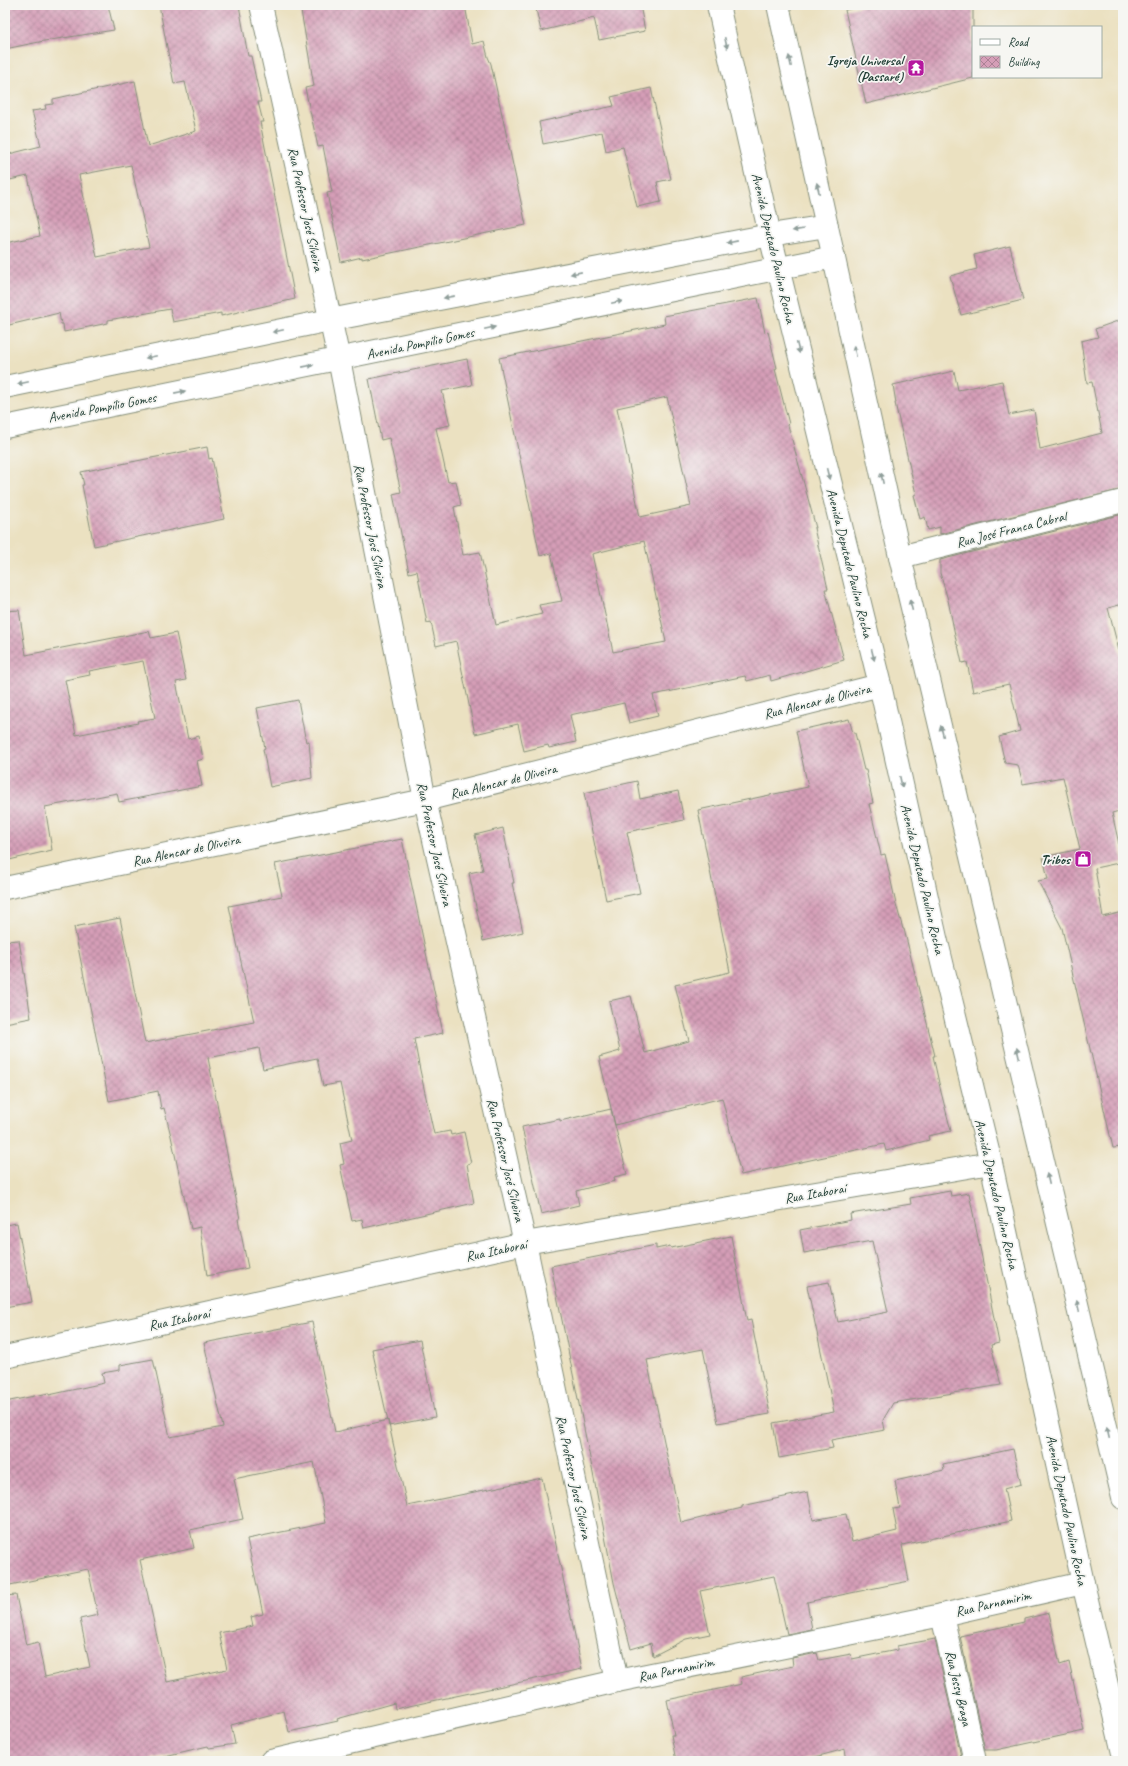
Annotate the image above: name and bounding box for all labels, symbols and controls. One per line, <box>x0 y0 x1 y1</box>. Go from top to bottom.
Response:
legend <box>972 26 1102 78</box>
text: Road <box>1008 34 1030 50</box>
one-way arrow <box>724 37 730 49</box>
place label: Igreja Universal (Passaré) <box>827 52 905 85</box>
text: Building <box>1008 54 1040 70</box>
one-way arrow <box>787 55 793 67</box>
temple icon: Igreja Universal (Passaré) <box>906 58 926 78</box>
street label: Rua Professor José Silveira <box>284 146 327 273</box>
street label: Avenida Deputado Paulino Rocha <box>748 171 799 326</box>
one-way arrow <box>815 182 821 194</box>
one-way arrow <box>792 228 804 234</box>
one-way arrow <box>725 240 738 246</box>
one-way arrow <box>570 270 583 276</box>
one-way arrow <box>443 295 455 301</box>
one-way arrow <box>611 299 624 305</box>
street label: Avenida Pompílio Gomes <box>365 324 477 363</box>
one-way arrow <box>484 325 496 331</box>
one-way arrow <box>272 328 284 334</box>
one-way arrow <box>795 342 801 354</box>
one-way arrow <box>851 345 857 357</box>
one-way arrow <box>145 355 157 361</box>
one-way arrow <box>302 362 314 368</box>
one-way arrow <box>17 381 30 387</box>
street label: Avenida Pompílio Gomes <box>47 388 159 426</box>
one-way arrow <box>174 388 187 394</box>
street label: Rua Professor José Silveira <box>350 463 391 590</box>
one-way arrow <box>826 468 832 480</box>
one-way arrow <box>879 472 885 484</box>
street label: Avenida Deputado Paulino Rocha <box>823 487 877 641</box>
street label: Rua José Franca Cabral <box>954 507 1071 551</box>
one-way arrow <box>908 599 914 611</box>
one-way arrow <box>870 649 876 661</box>
street label: Rua Alencar de Oliveira <box>762 680 873 723</box>
one-way arrow <box>939 725 945 737</box>
street label: Rua Alencar de Oliveira <box>448 760 559 803</box>
one-way arrow <box>899 775 905 788</box>
street label: Rua Professor José Silveira <box>413 781 456 908</box>
street label: Avenida Deputado Paulino Rocha <box>897 802 948 957</box>
street label: Rua Alencar de Oliveira <box>131 831 243 870</box>
shop icon: Tribos <box>1073 849 1093 869</box>
place label: Tribos <box>1041 851 1072 868</box>
one-way arrow <box>1015 1047 1021 1059</box>
street label: Rua Professor José Silveira <box>483 1097 528 1224</box>
street label: Avenida Deputado Paulino Rocha <box>971 1117 1022 1272</box>
one-way arrow <box>1045 1173 1051 1185</box>
street label: Rua Itaboraí <box>783 1179 850 1207</box>
street label: Rua Itaboraí <box>464 1235 531 1265</box>
one-way arrow <box>1074 1300 1080 1312</box>
street label: Rua Itaboraí <box>147 1304 214 1334</box>
street label: Rua Professor José Silveira <box>552 1414 595 1541</box>
one-way arrow <box>1104 1426 1110 1439</box>
street label: Avenida Deputado Paulino Rocha <box>1042 1433 1091 1588</box>
street label: Rua Parnamirim <box>954 1586 1034 1620</box>
street label: Rua Jessy Braga <box>942 1649 976 1729</box>
street label: Rua Parnamirim <box>637 1653 717 1686</box>

